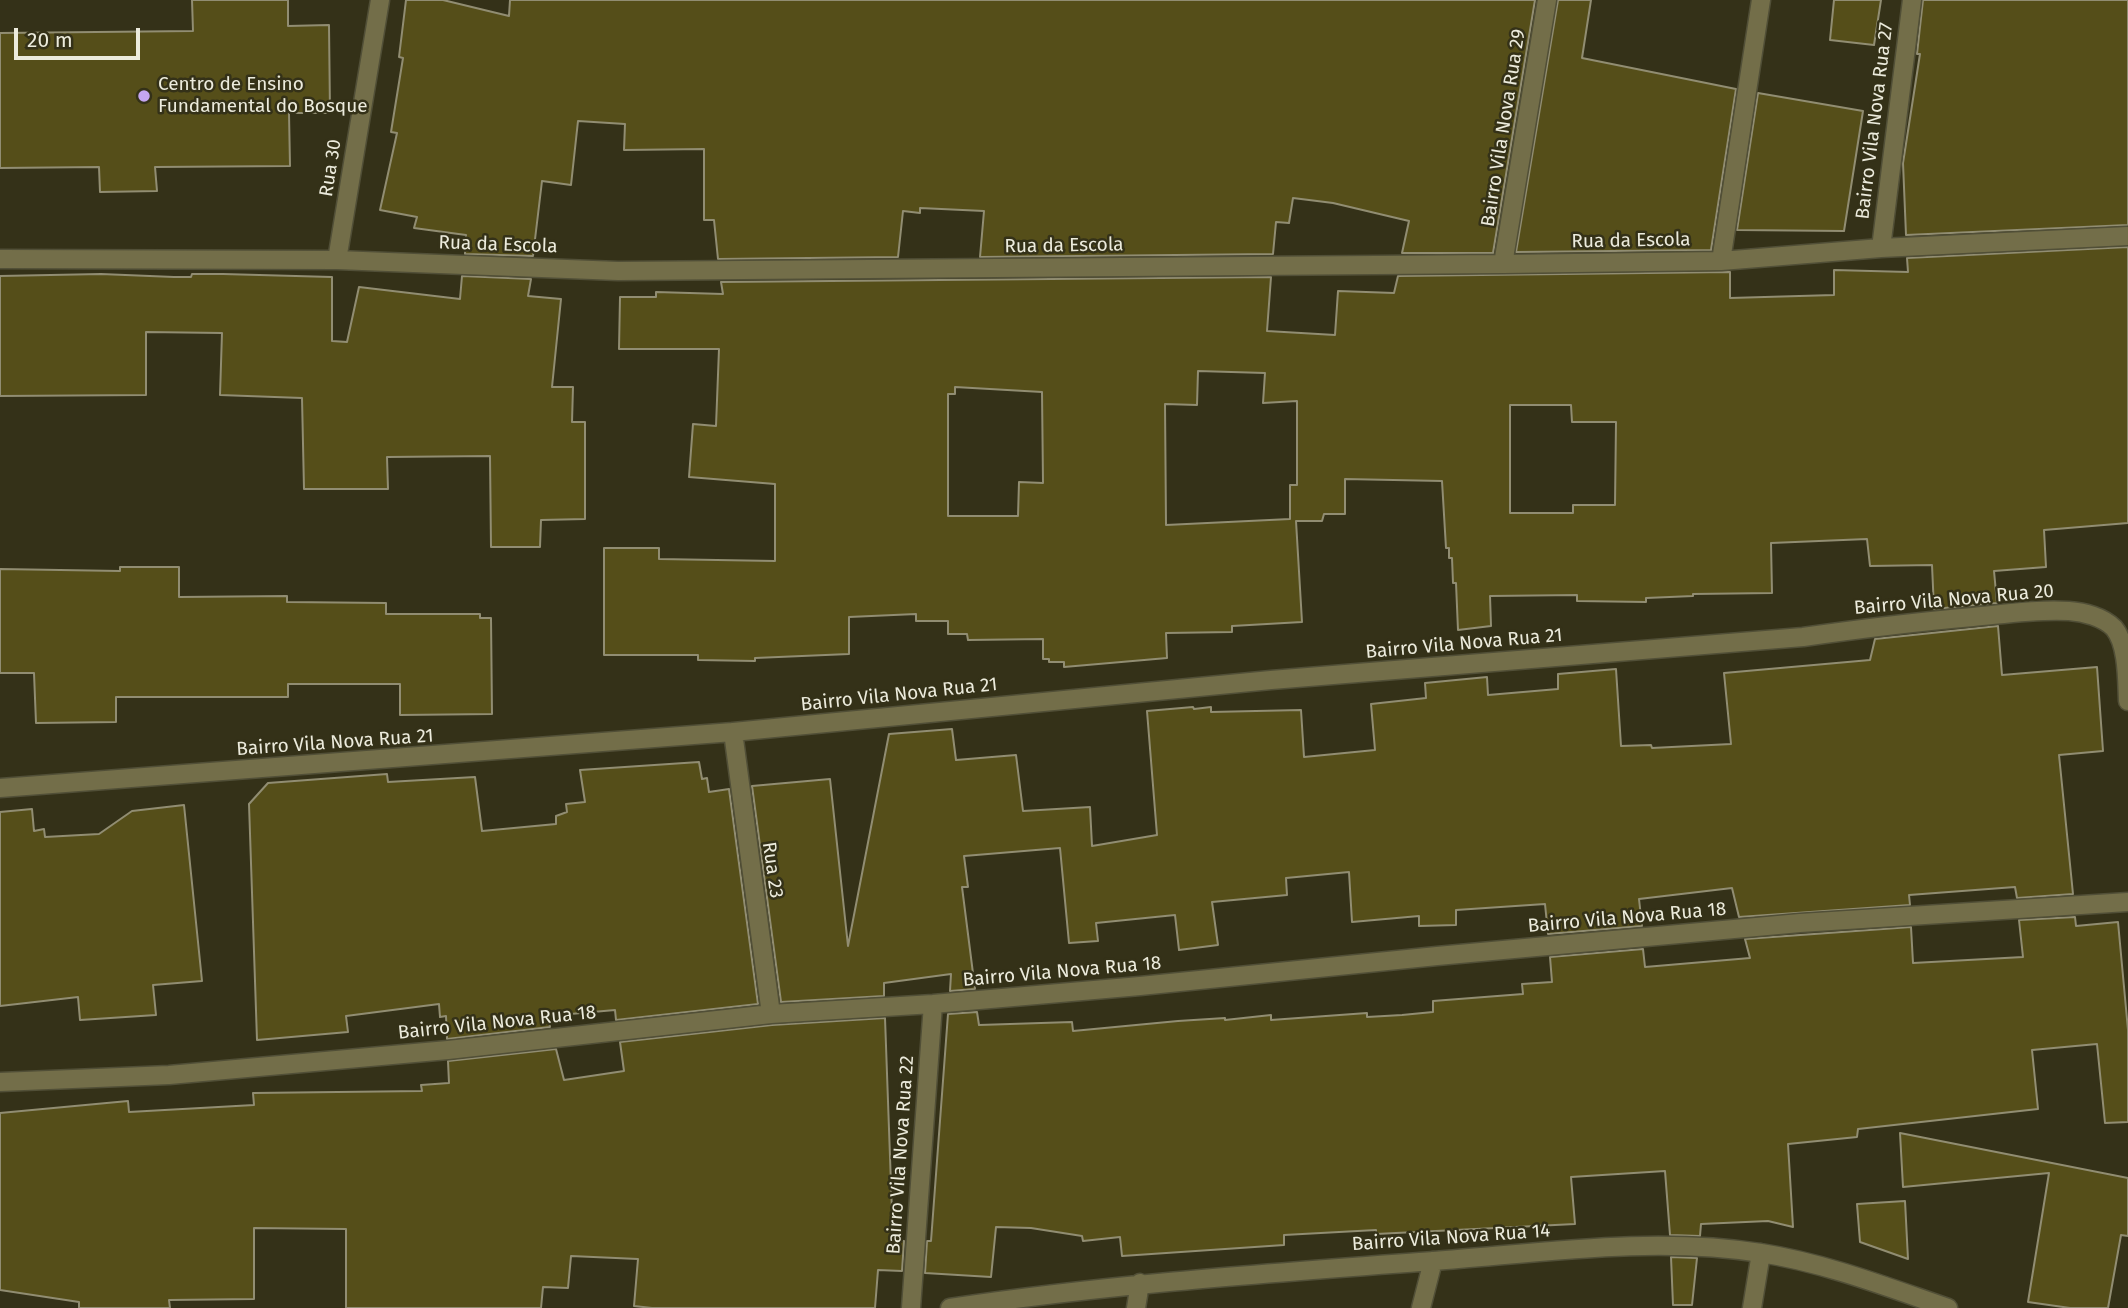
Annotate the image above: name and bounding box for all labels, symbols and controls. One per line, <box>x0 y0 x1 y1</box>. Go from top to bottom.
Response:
scale bar <box>18 14 144 58</box>
street label: Bairro Vila Nova Rua 27 <box>1852 21 1898 221</box>
text: 20 m <box>27 27 73 53</box>
street label: Bairro Vila Nova Rua 29 <box>1477 28 1531 228</box>
place label: Centro de Ensino Fundamental do Bosque <box>158 74 368 118</box>
marker: Centro de Ensino Fundamental do Bosque <box>136 88 152 104</box>
street label: Rua 30 <box>315 138 347 198</box>
street label: Rua da Escola <box>1571 229 1691 253</box>
street label: Rua da Escola <box>438 232 558 258</box>
street label: Rua da Escola <box>1004 234 1124 258</box>
street label: Bairro Vila Nova Rua 20 <box>1853 580 2055 620</box>
street label: Bairro Vila Nova Rua 21 <box>1365 624 1563 664</box>
street label: Bairro Vila Nova Rua 21 <box>799 673 999 717</box>
street label: Bairro Vila Nova Rua 21 <box>236 725 434 761</box>
street label: Rua 23 <box>757 840 787 900</box>
street label: Bairro Vila Nova Rua 18 <box>1527 898 1727 938</box>
street label: Bairro Vila Nova Rua 18 <box>962 952 1162 992</box>
street label: Bairro Vila Nova Rua 18 <box>397 1001 597 1045</box>
street label: Bairro Vila Nova Rua 22 <box>883 1055 919 1255</box>
street label: Bairro Vila Nova Rua 14 <box>1351 1220 1551 1256</box>

